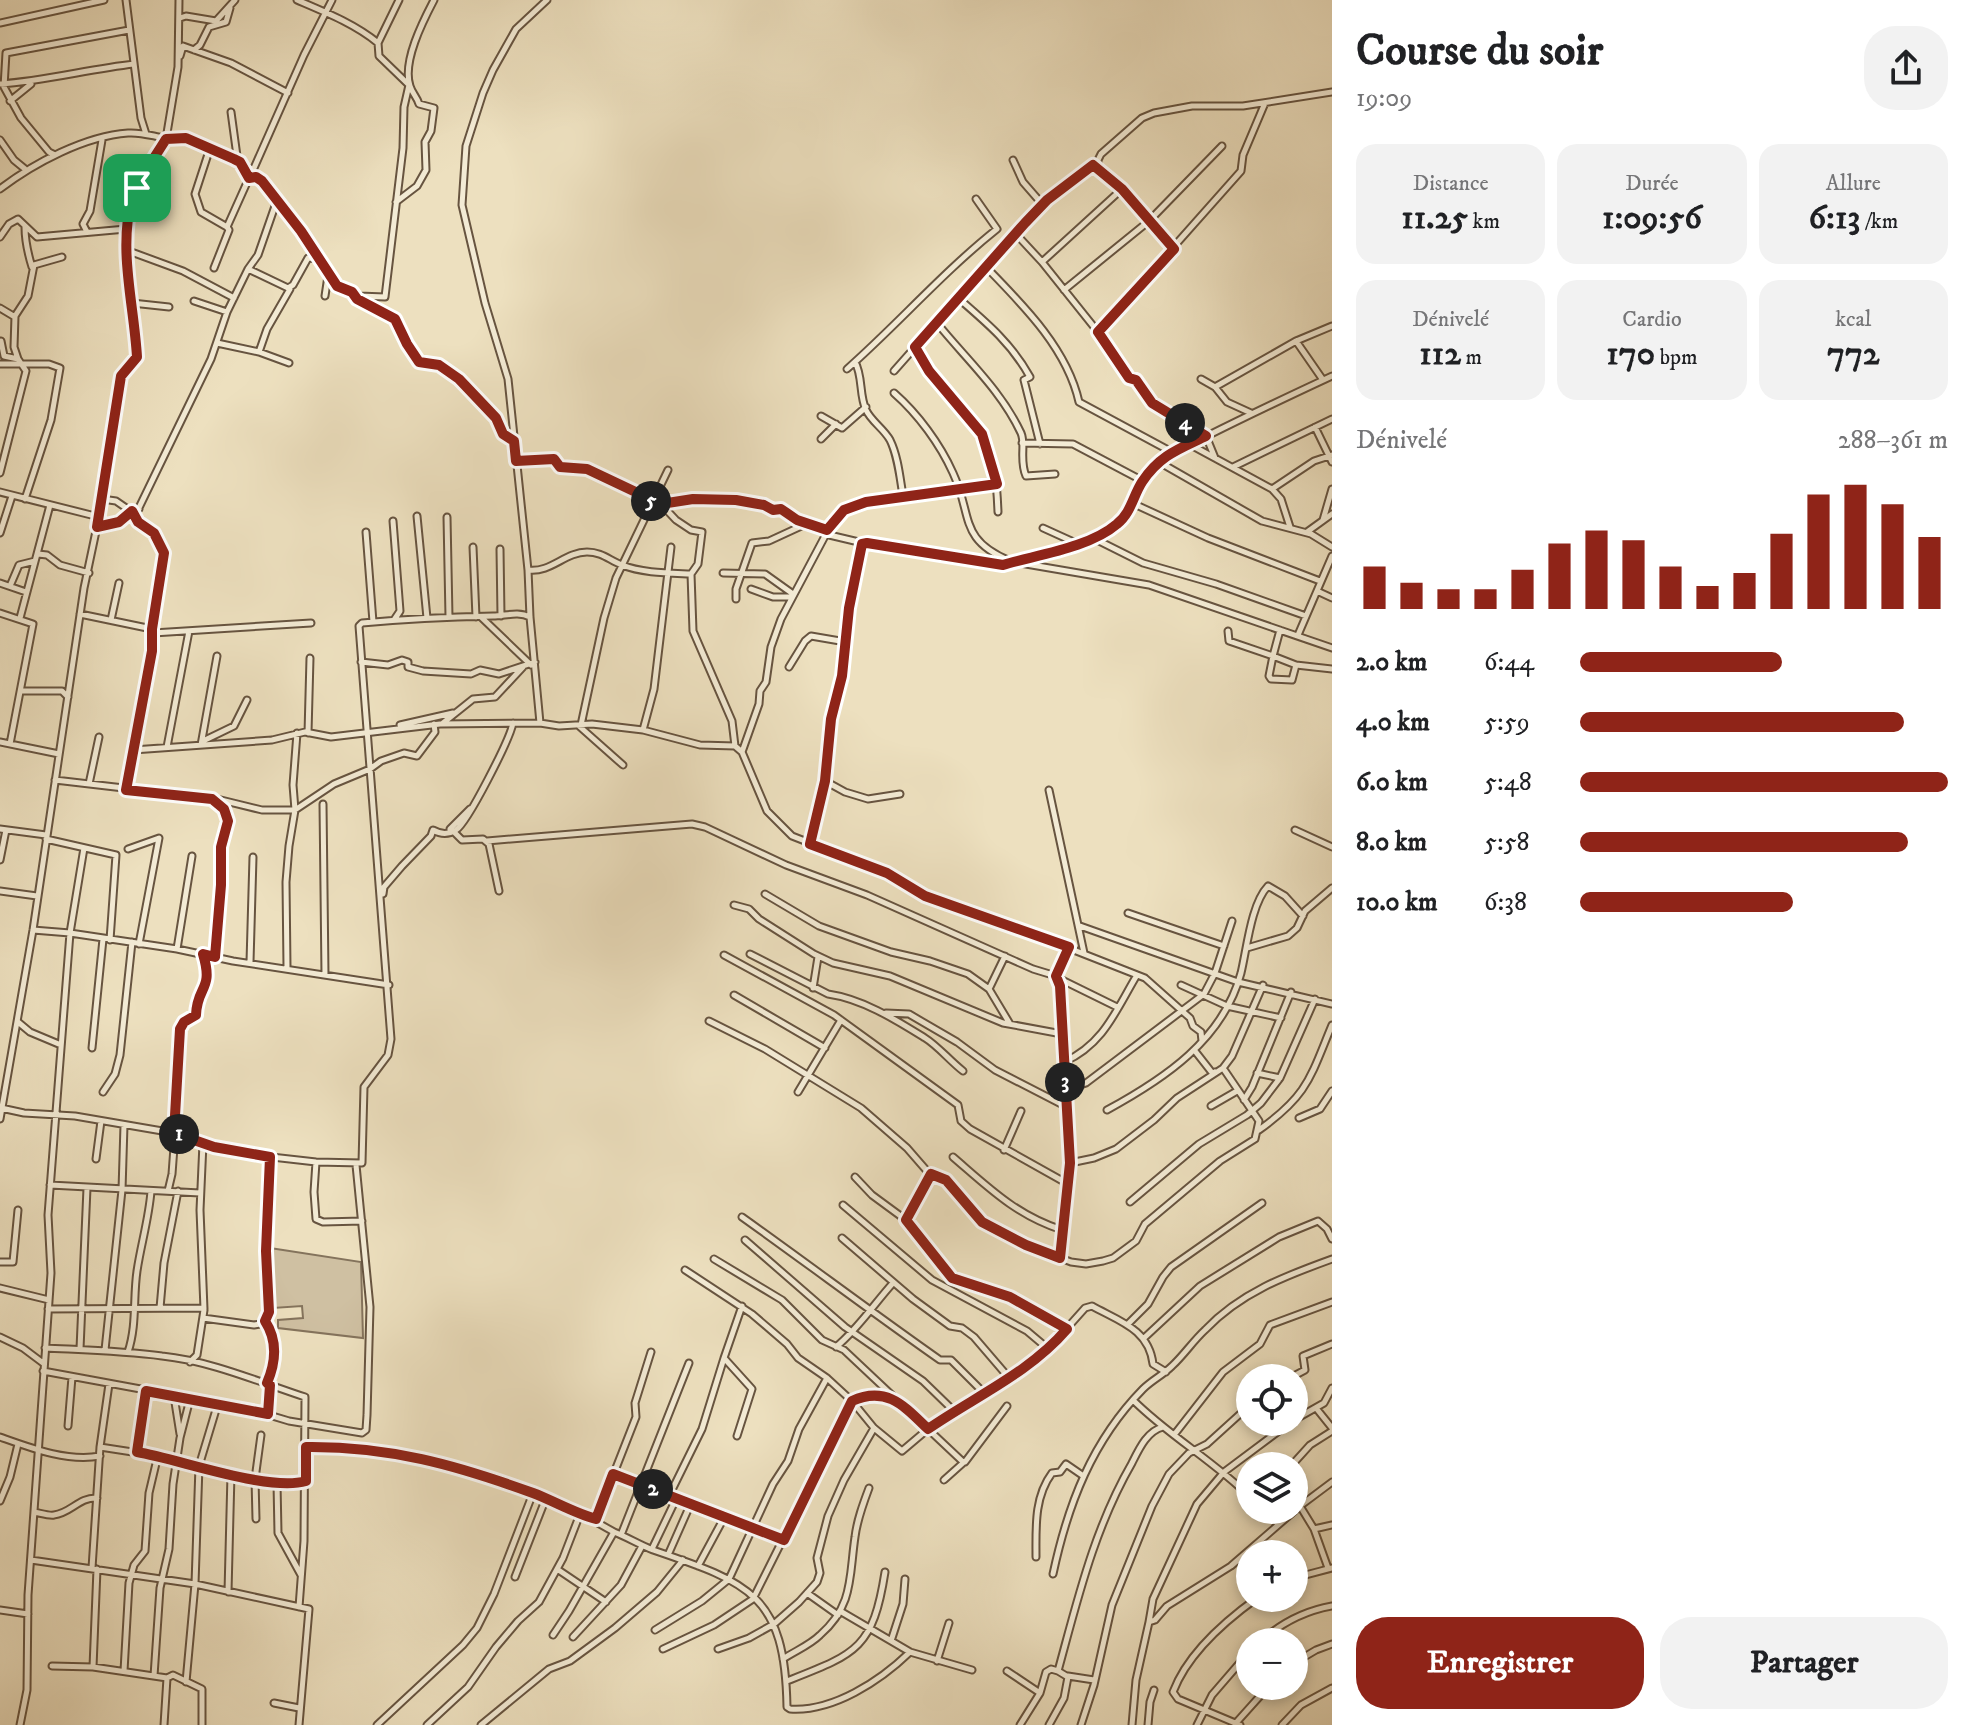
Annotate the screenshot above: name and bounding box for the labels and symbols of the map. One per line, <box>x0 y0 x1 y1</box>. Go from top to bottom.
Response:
pin <box>103 154 171 222</box>
pin: 4 <box>1165 403 1205 443</box>
pin: 5 <box>631 481 671 521</box>
pin: 3 <box>1045 1062 1085 1102</box>
pin: 1 <box>159 1114 199 1154</box>
pin: 2 <box>633 1469 673 1509</box>

